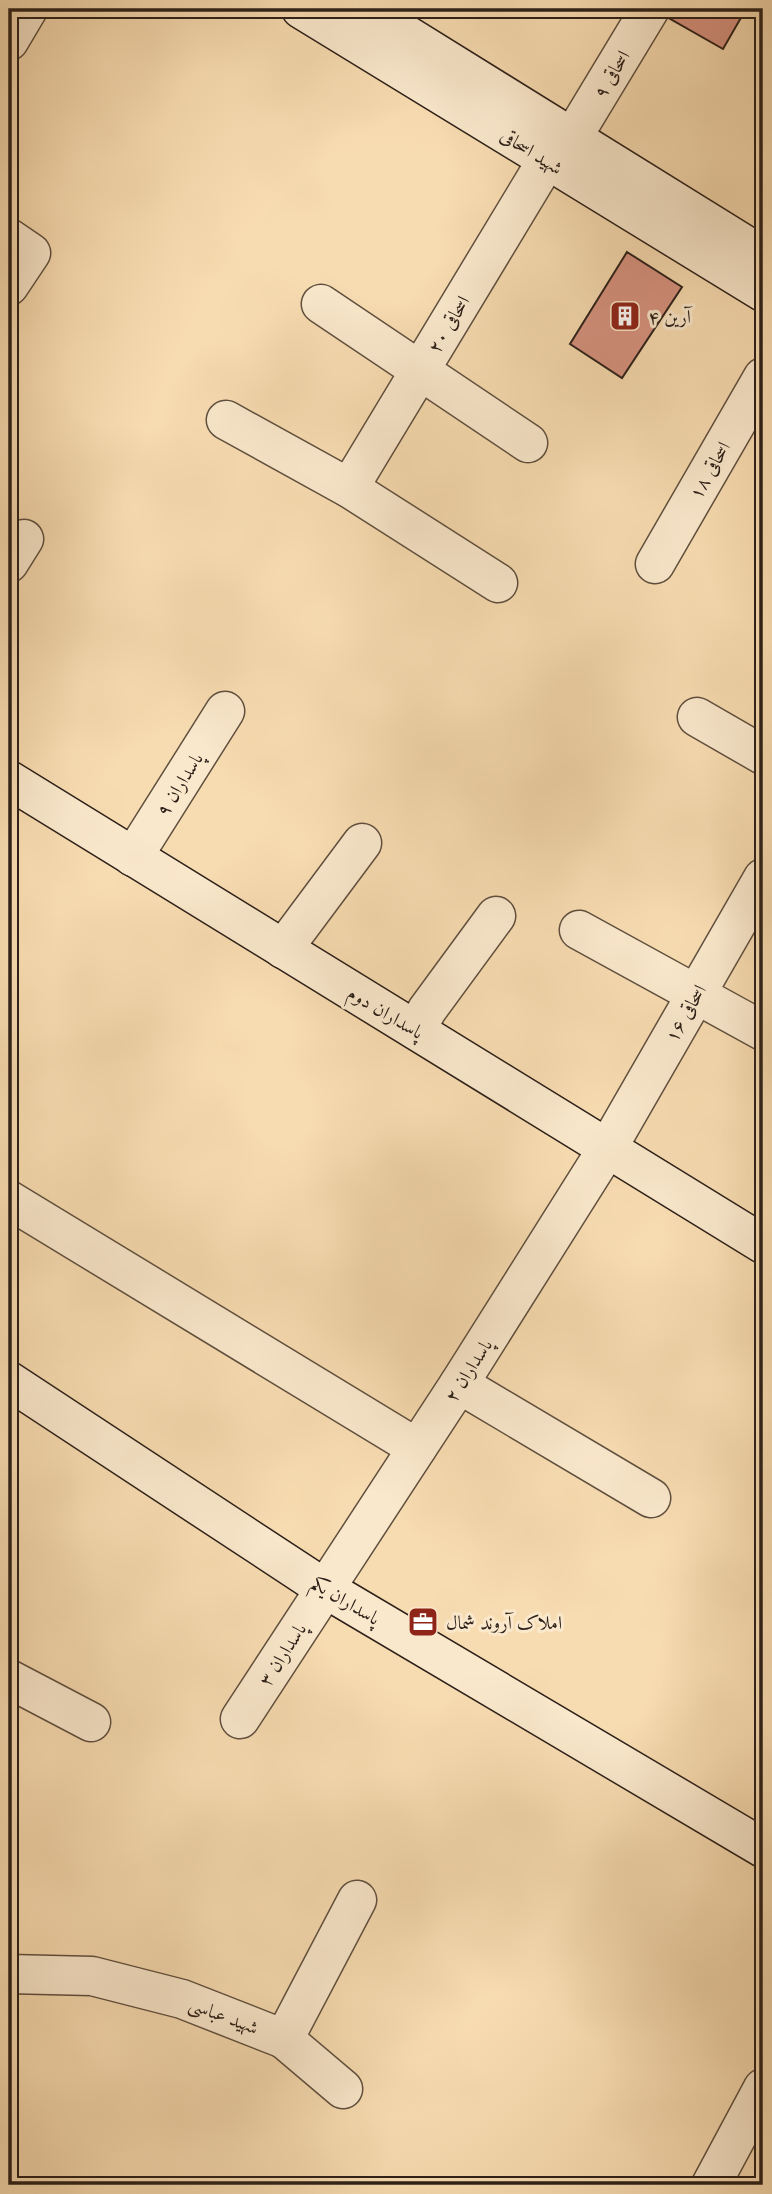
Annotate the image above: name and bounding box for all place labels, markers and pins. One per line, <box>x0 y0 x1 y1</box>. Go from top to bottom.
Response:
building icon: آرین ۴ <box>608 299 642 333</box>
place label: آرین ۴ <box>648 305 693 328</box>
office icon: املاک آروند شمال <box>406 1605 440 1639</box>
place label: املاک آروند شمال <box>446 1611 562 1634</box>

